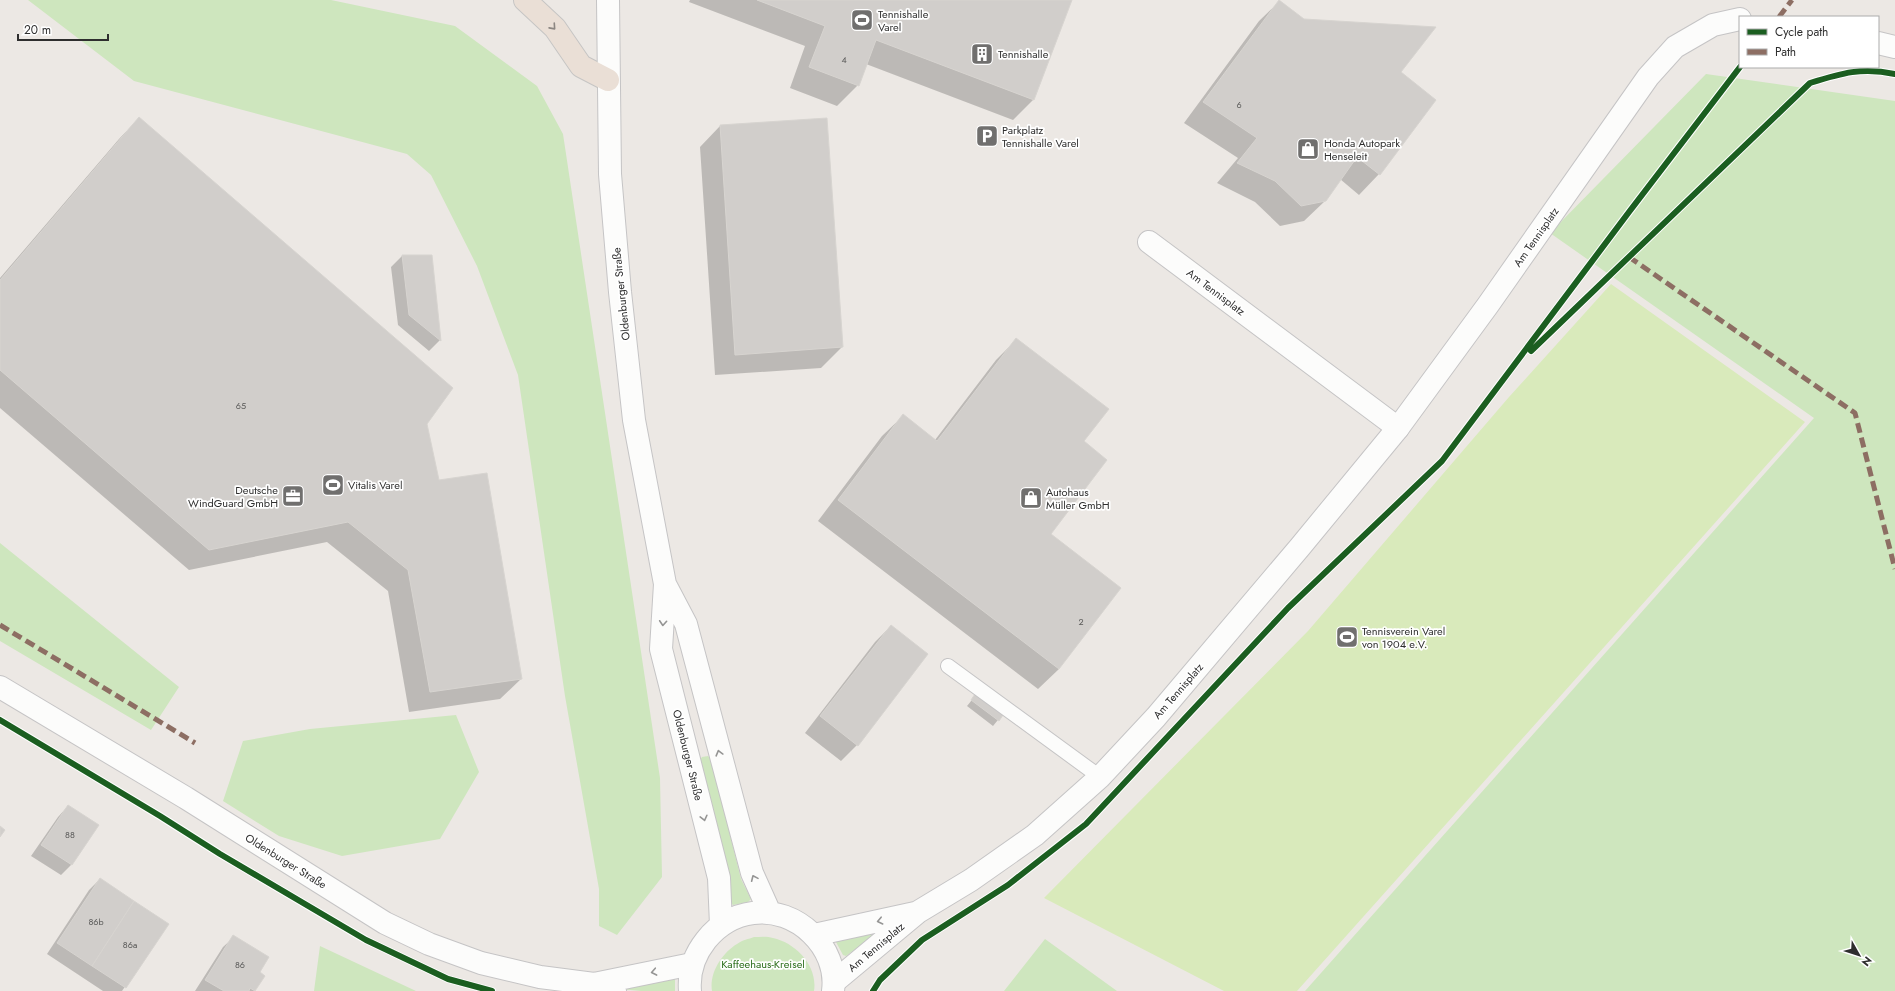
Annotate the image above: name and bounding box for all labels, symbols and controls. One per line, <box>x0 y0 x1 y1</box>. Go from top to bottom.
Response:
place label: Tennishalle Varel <box>878 6 929 35</box>
sports icon: Tennishalle Varel <box>849 7 875 33</box>
scale bar <box>18 16 108 42</box>
legend <box>1739 16 1879 68</box>
text: 20 m <box>24 21 51 39</box>
one-way arrow <box>548 22 556 30</box>
text: Cycle path <box>1775 23 1828 41</box>
building icon: Tennishalle <box>969 41 995 67</box>
text: Path <box>1775 43 1796 61</box>
place label: Tennishalle <box>998 46 1049 62</box>
house number: 4 <box>841 53 847 66</box>
house number: 6 <box>1236 98 1242 111</box>
place label: Parkplatz Tennishalle Varel <box>1002 122 1079 151</box>
parking icon: Parkplatz Tennishalle Varel <box>974 123 1000 149</box>
place label: Honda Autopark Henseleit <box>1324 135 1400 164</box>
shop icon: Honda Autopark Henseleit <box>1295 136 1321 162</box>
street label: Am Tennisplatz <box>1510 204 1562 270</box>
street label: Oldenburger Straße <box>608 246 634 341</box>
street label: Am Tennisplatz <box>1183 265 1249 319</box>
house number: 65 <box>236 399 246 412</box>
sports icon: Vitalis Varel <box>320 472 346 498</box>
place label: Vitalis Varel <box>348 477 402 493</box>
place label: Deutsche WindGuard GmbH <box>188 482 278 511</box>
office icon: Deutsche WindGuard GmbH <box>280 483 306 509</box>
place label: Autohaus Müller GmbH <box>1046 484 1110 513</box>
shop icon: Autohaus Müller GmbH <box>1018 485 1044 511</box>
house number: 2 <box>1078 615 1084 628</box>
one-way arrow <box>658 620 667 626</box>
place label: Tennisverein Varel von 1904 e.V. <box>1362 623 1445 652</box>
sports icon: Tennisverein Varel von 1904 e.V. <box>1334 624 1360 650</box>
street label: Am Tennisplatz <box>1149 660 1207 722</box>
street label: Oldenburger Straße <box>669 708 707 802</box>
one-way arrow <box>715 750 724 757</box>
one-way arrow <box>699 814 708 821</box>
house number: 88 <box>65 828 75 841</box>
street label: Oldenburger Straße <box>242 830 330 893</box>
one-way arrow <box>751 875 759 882</box>
house number: 86b <box>88 915 104 928</box>
one-way arrow <box>877 916 883 924</box>
street label: Am Tennisplatz <box>844 919 908 975</box>
north arrow <box>1839 935 1879 975</box>
house number: 86a <box>123 938 137 951</box>
text: N <box>1858 953 1876 970</box>
park label: Kaffeehaus-Kreisel <box>721 956 805 972</box>
house number: 86 <box>235 958 245 971</box>
one-way arrow <box>651 967 657 975</box>

